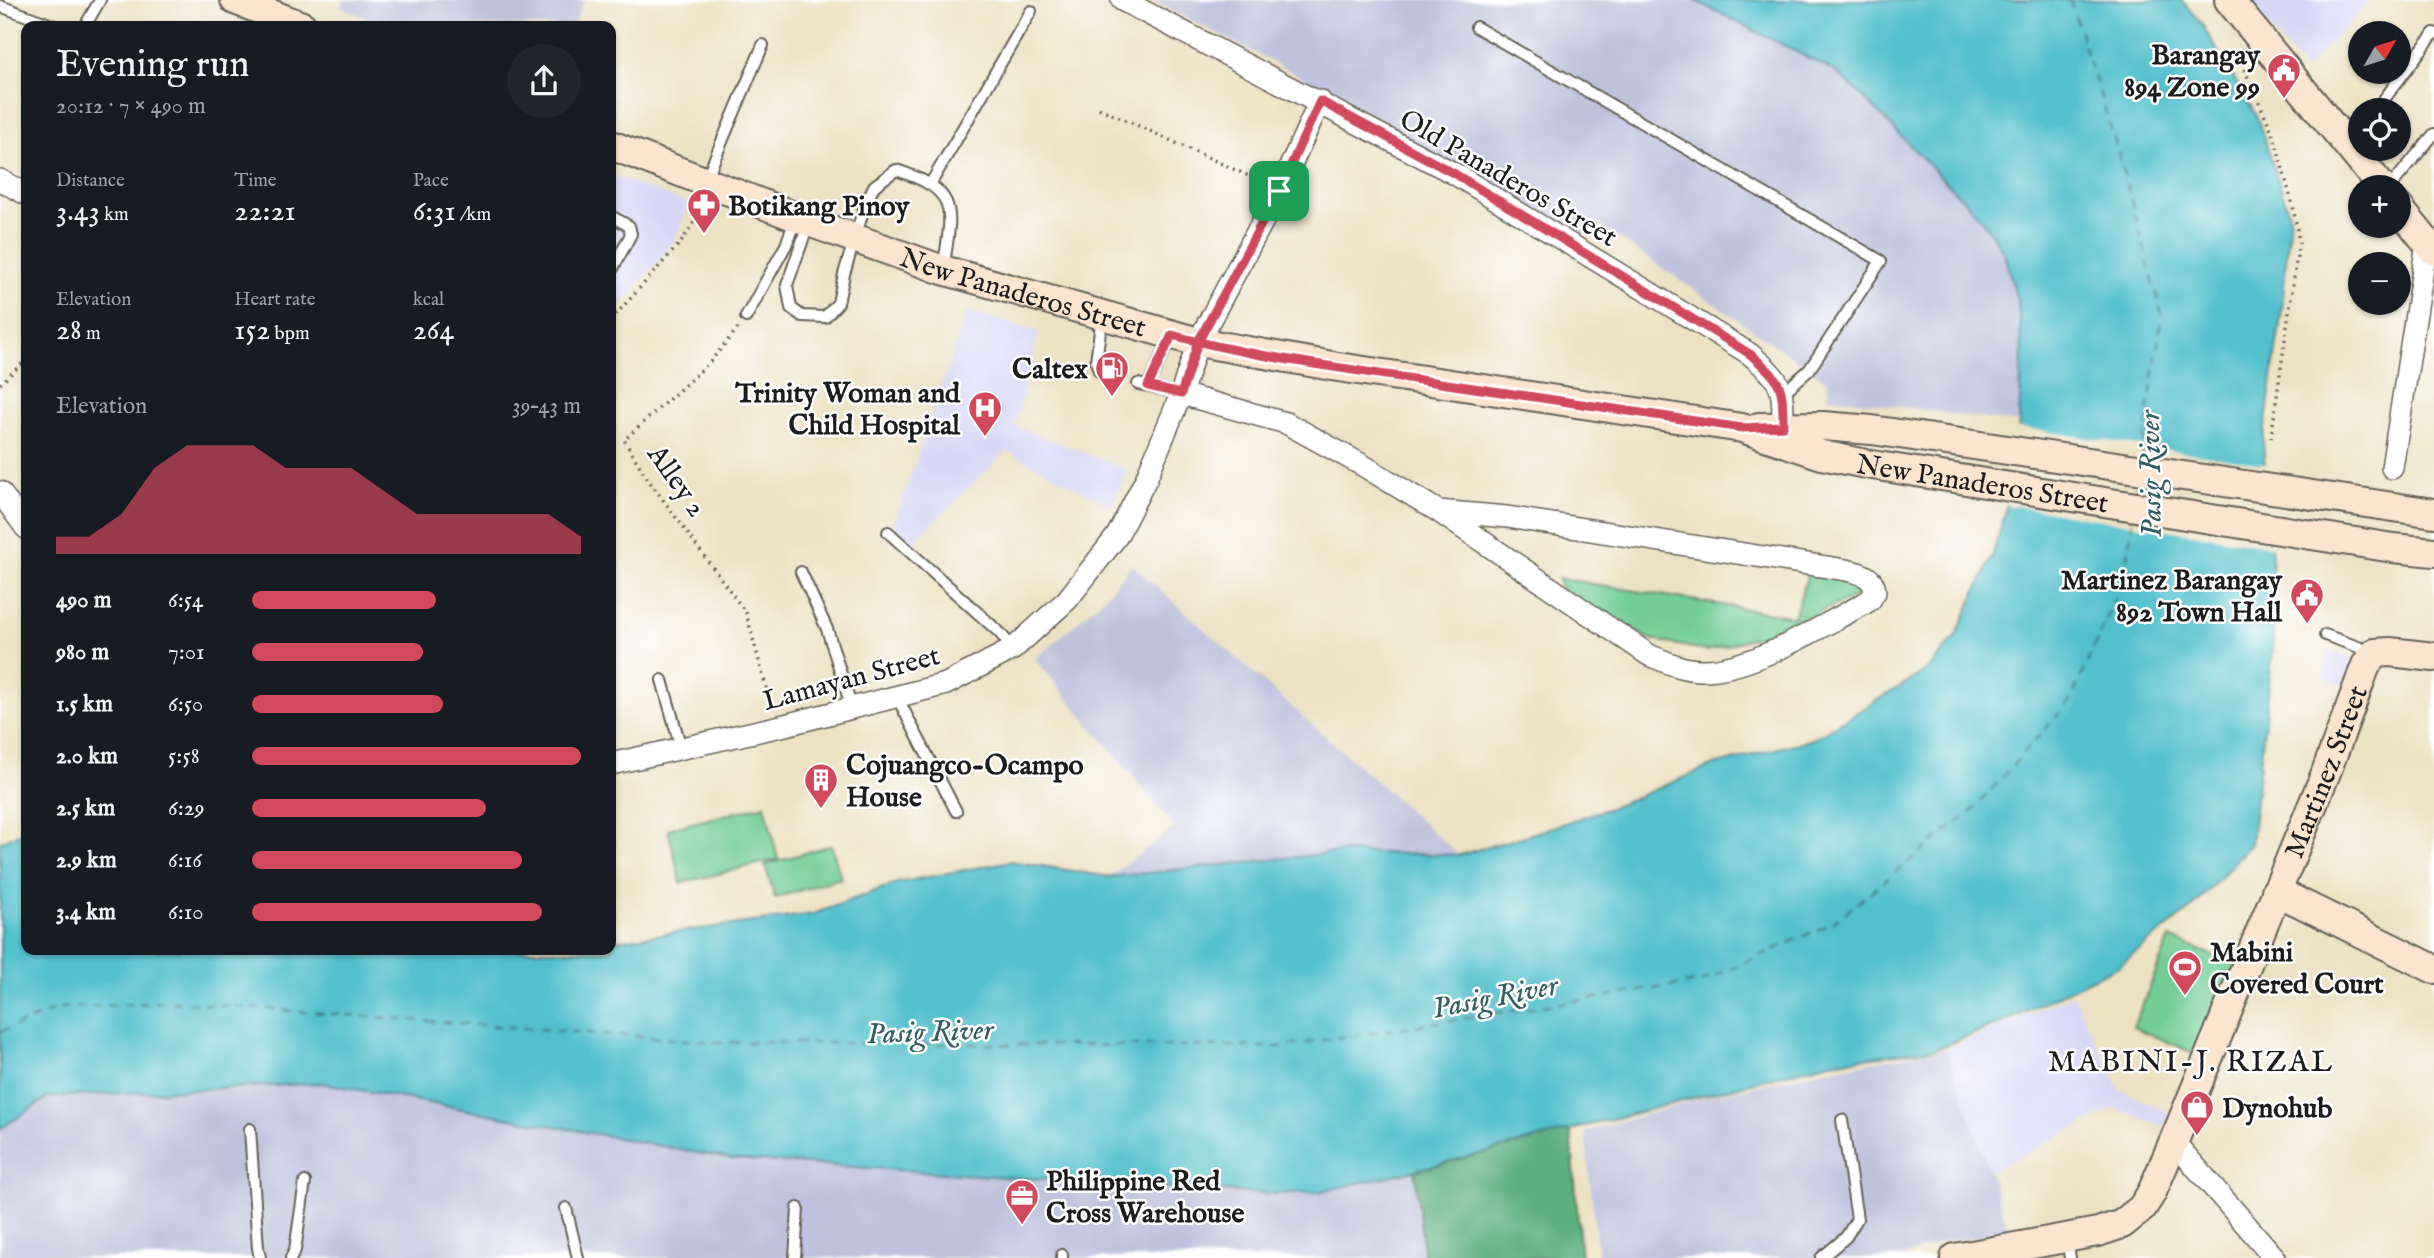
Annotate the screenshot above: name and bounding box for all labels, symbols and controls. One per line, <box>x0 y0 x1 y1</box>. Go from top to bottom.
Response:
north arrow <box>2348 21 2412 84</box>
map controls <box>2348 21 2411 315</box>
place label: Barangay 894 Zone 99 <box>2124 39 2261 106</box>
text: Evening run <box>56 42 250 90</box>
button: share <box>507 44 581 118</box>
public building icon: Barangay 894 Zone 99 <box>2265 51 2303 100</box>
text: 20:12 · 7 × 490 m <box>56 92 206 121</box>
button: locate <box>2348 98 2411 161</box>
street label: Old Panaderos Street <box>1393 103 1623 256</box>
pin <box>1249 161 1309 221</box>
text: Distance <box>56 169 125 193</box>
text: Time <box>234 169 277 193</box>
text: Pace <box>413 169 449 193</box>
icon: arrive <box>1260 172 1298 210</box>
button: + <box>2348 175 2411 238</box>
pharmacy icon: Botikang Pinoy <box>685 186 723 235</box>
place label: Botikang Pinoy <box>728 190 910 225</box>
text: 3.43 <box>56 193 100 231</box>
text: 22:21 <box>234 193 296 231</box>
text: 6:31 <box>413 193 456 231</box>
text: km <box>100 203 129 227</box>
text: /km <box>456 203 491 227</box>
street label: New Panaderos Street <box>895 241 1150 347</box>
button: − <box>2348 252 2411 315</box>
text: Elevation <box>56 288 131 312</box>
text: Heart rate <box>234 288 315 312</box>
text: kcal <box>413 288 444 312</box>
text: 28 <box>56 312 82 350</box>
text: 152 <box>234 312 270 350</box>
text: 264 <box>413 312 454 350</box>
text: m <box>82 322 101 346</box>
text: bpm <box>270 322 310 346</box>
fuel station icon: Caltex <box>1093 349 1131 398</box>
place label: Caltex <box>1012 353 1088 388</box>
place label: Trinity Woman and Child Hospital <box>734 377 961 444</box>
hospital icon: Trinity Woman and Child Hospital <box>966 389 1004 438</box>
text: Elevation <box>56 392 147 421</box>
text: 39–43 m <box>512 392 581 421</box>
water label: Pasig River <box>2132 408 2172 538</box>
street label: Alley 2 <box>638 438 713 524</box>
street label: New Panaderos Street <box>1854 448 2111 522</box>
place label: Martinez Barangay 892 Town Hall <box>2061 564 2283 631</box>
public building icon: Martinez Barangay 892 Town Hall <box>2288 576 2326 625</box>
text: 490 m <box>56 586 111 615</box>
text: 6:54 <box>168 586 203 615</box>
text: 980 m <box>56 638 109 667</box>
text: 7:01 <box>168 638 205 667</box>
street label: Lamayan Street <box>759 639 944 720</box>
street label: Martinez Street <box>2278 681 2377 864</box>
text: 1.5 km <box>56 690 113 719</box>
text: 6:50 <box>168 690 203 719</box>
text: 2.0 km <box>56 742 118 771</box>
text: 5:58 <box>168 742 200 771</box>
place label: Cojuangco-Ocampo House <box>846 749 1084 816</box>
building icon: Cojuangco-Ocampo House <box>802 761 840 810</box>
text: 2.5 km <box>56 794 115 823</box>
text: 6:29 <box>168 794 205 823</box>
text: 2.9 km <box>56 846 117 875</box>
text: 6:16 <box>168 846 202 875</box>
text: 3.4 km <box>56 898 116 927</box>
text: 6:10 <box>168 898 204 927</box>
place label: Mabini Covered Court <box>2210 936 2384 1003</box>
sports icon: Mabini Covered Court <box>2166 948 2204 997</box>
water label: Pasig River <box>1429 967 1563 1029</box>
water label: Pasig River <box>866 1012 996 1054</box>
district label: MABINI-J. RIZAL <box>2048 1044 2334 1082</box>
shop icon: Dynohub <box>2178 1088 2216 1137</box>
place label: Dynohub <box>2222 1092 2332 1127</box>
place label: Philippine Red Cross Warehouse <box>1046 1165 1244 1232</box>
office icon: Philippine Red Cross Warehouse <box>1003 1177 1041 1226</box>

